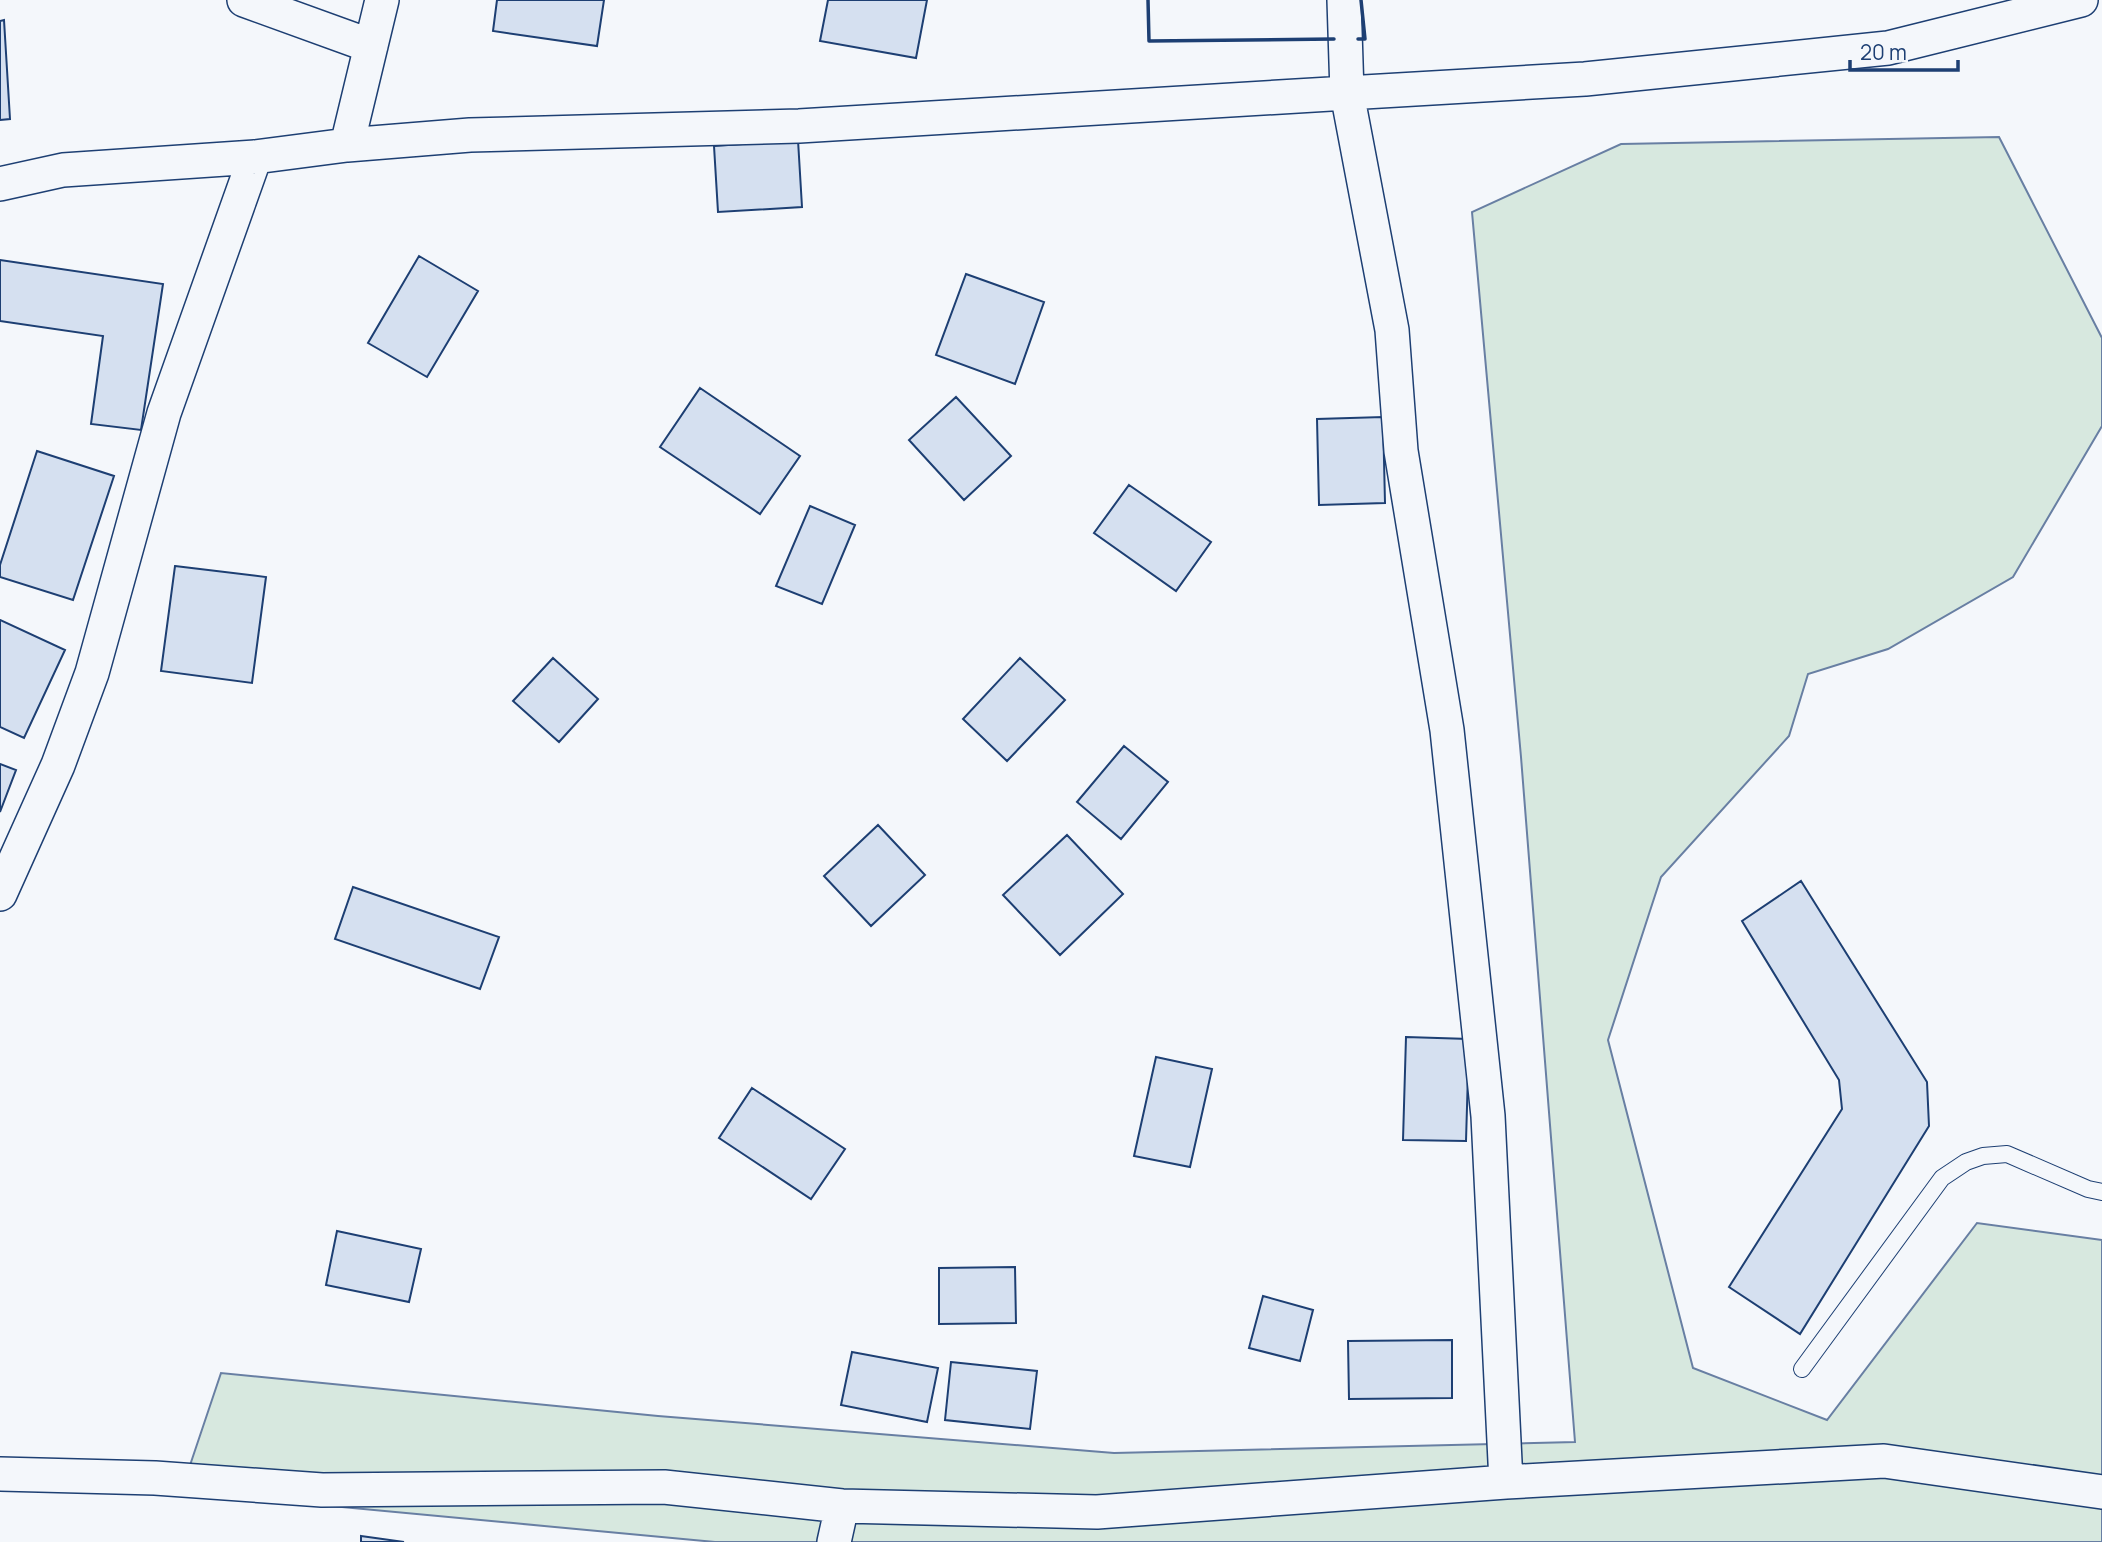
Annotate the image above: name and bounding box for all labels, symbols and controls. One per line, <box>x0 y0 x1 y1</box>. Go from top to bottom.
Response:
scale bar <box>1850 28 1958 72</box>
text: 20 m <box>1860 38 1907 66</box>

